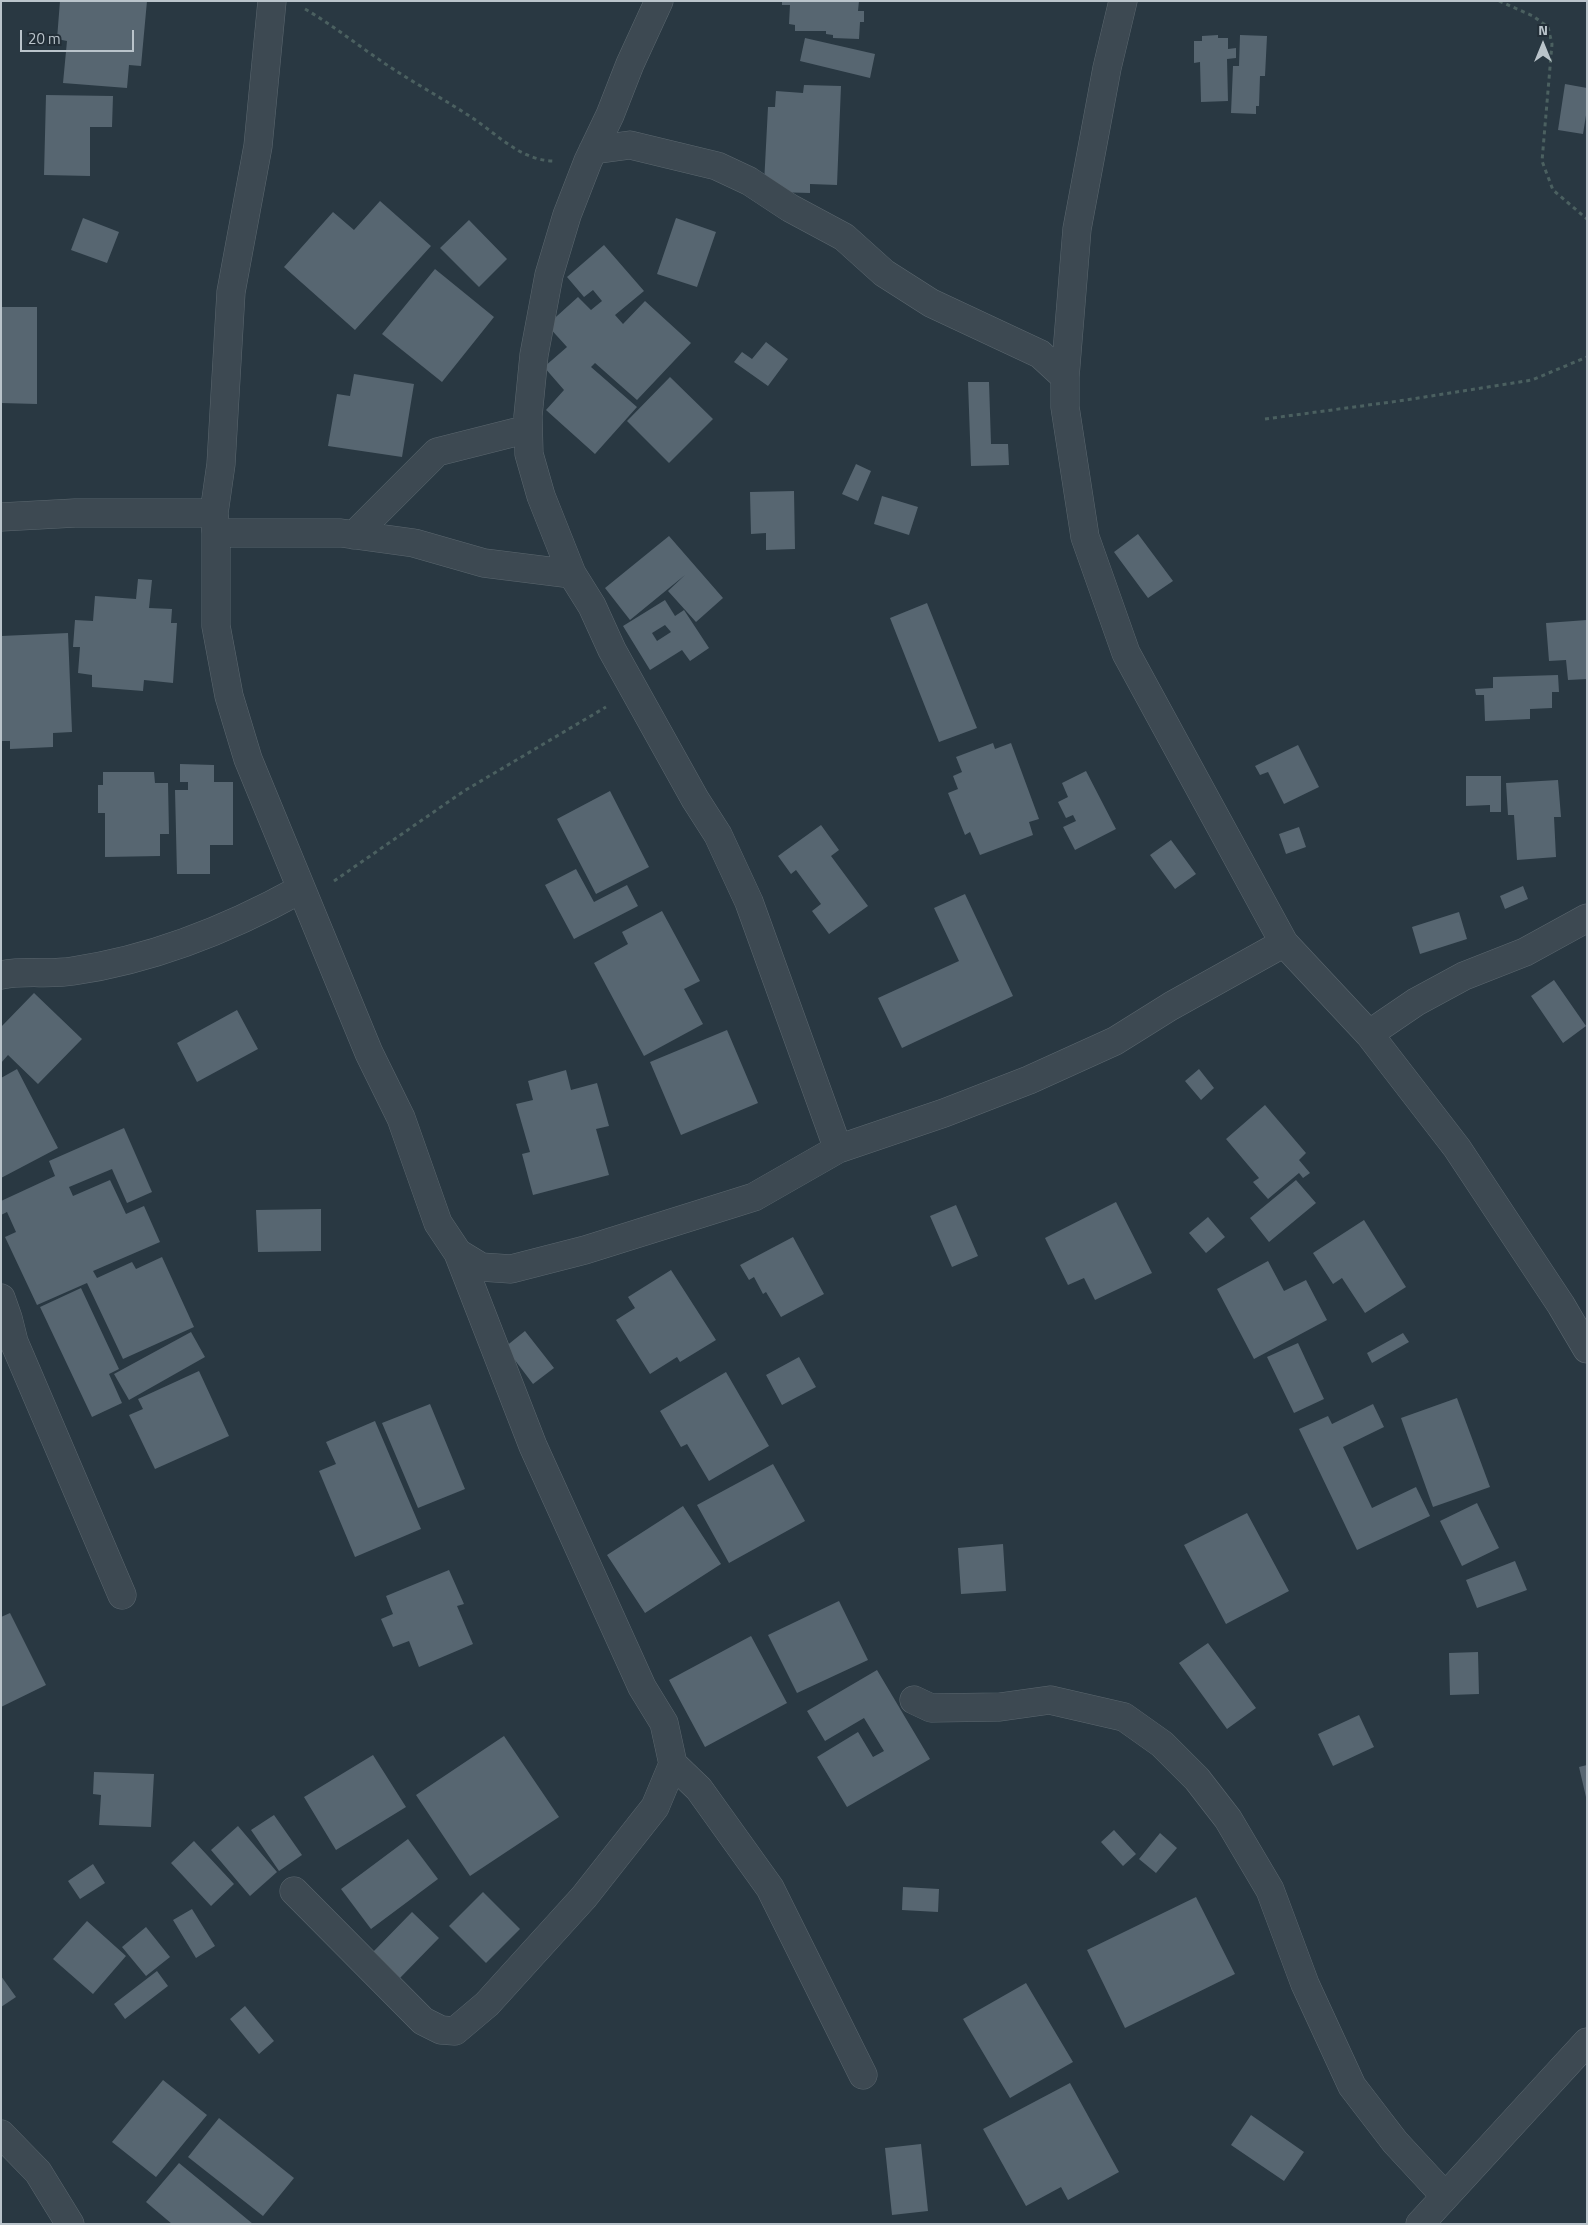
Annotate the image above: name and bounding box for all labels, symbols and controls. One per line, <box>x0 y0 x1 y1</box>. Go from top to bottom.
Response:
text: N <box>1538 19 1548 40</box>
scale bar <box>22 20 136 52</box>
north arrow <box>1518 20 1568 70</box>
text: 20 m <box>28 27 61 50</box>

